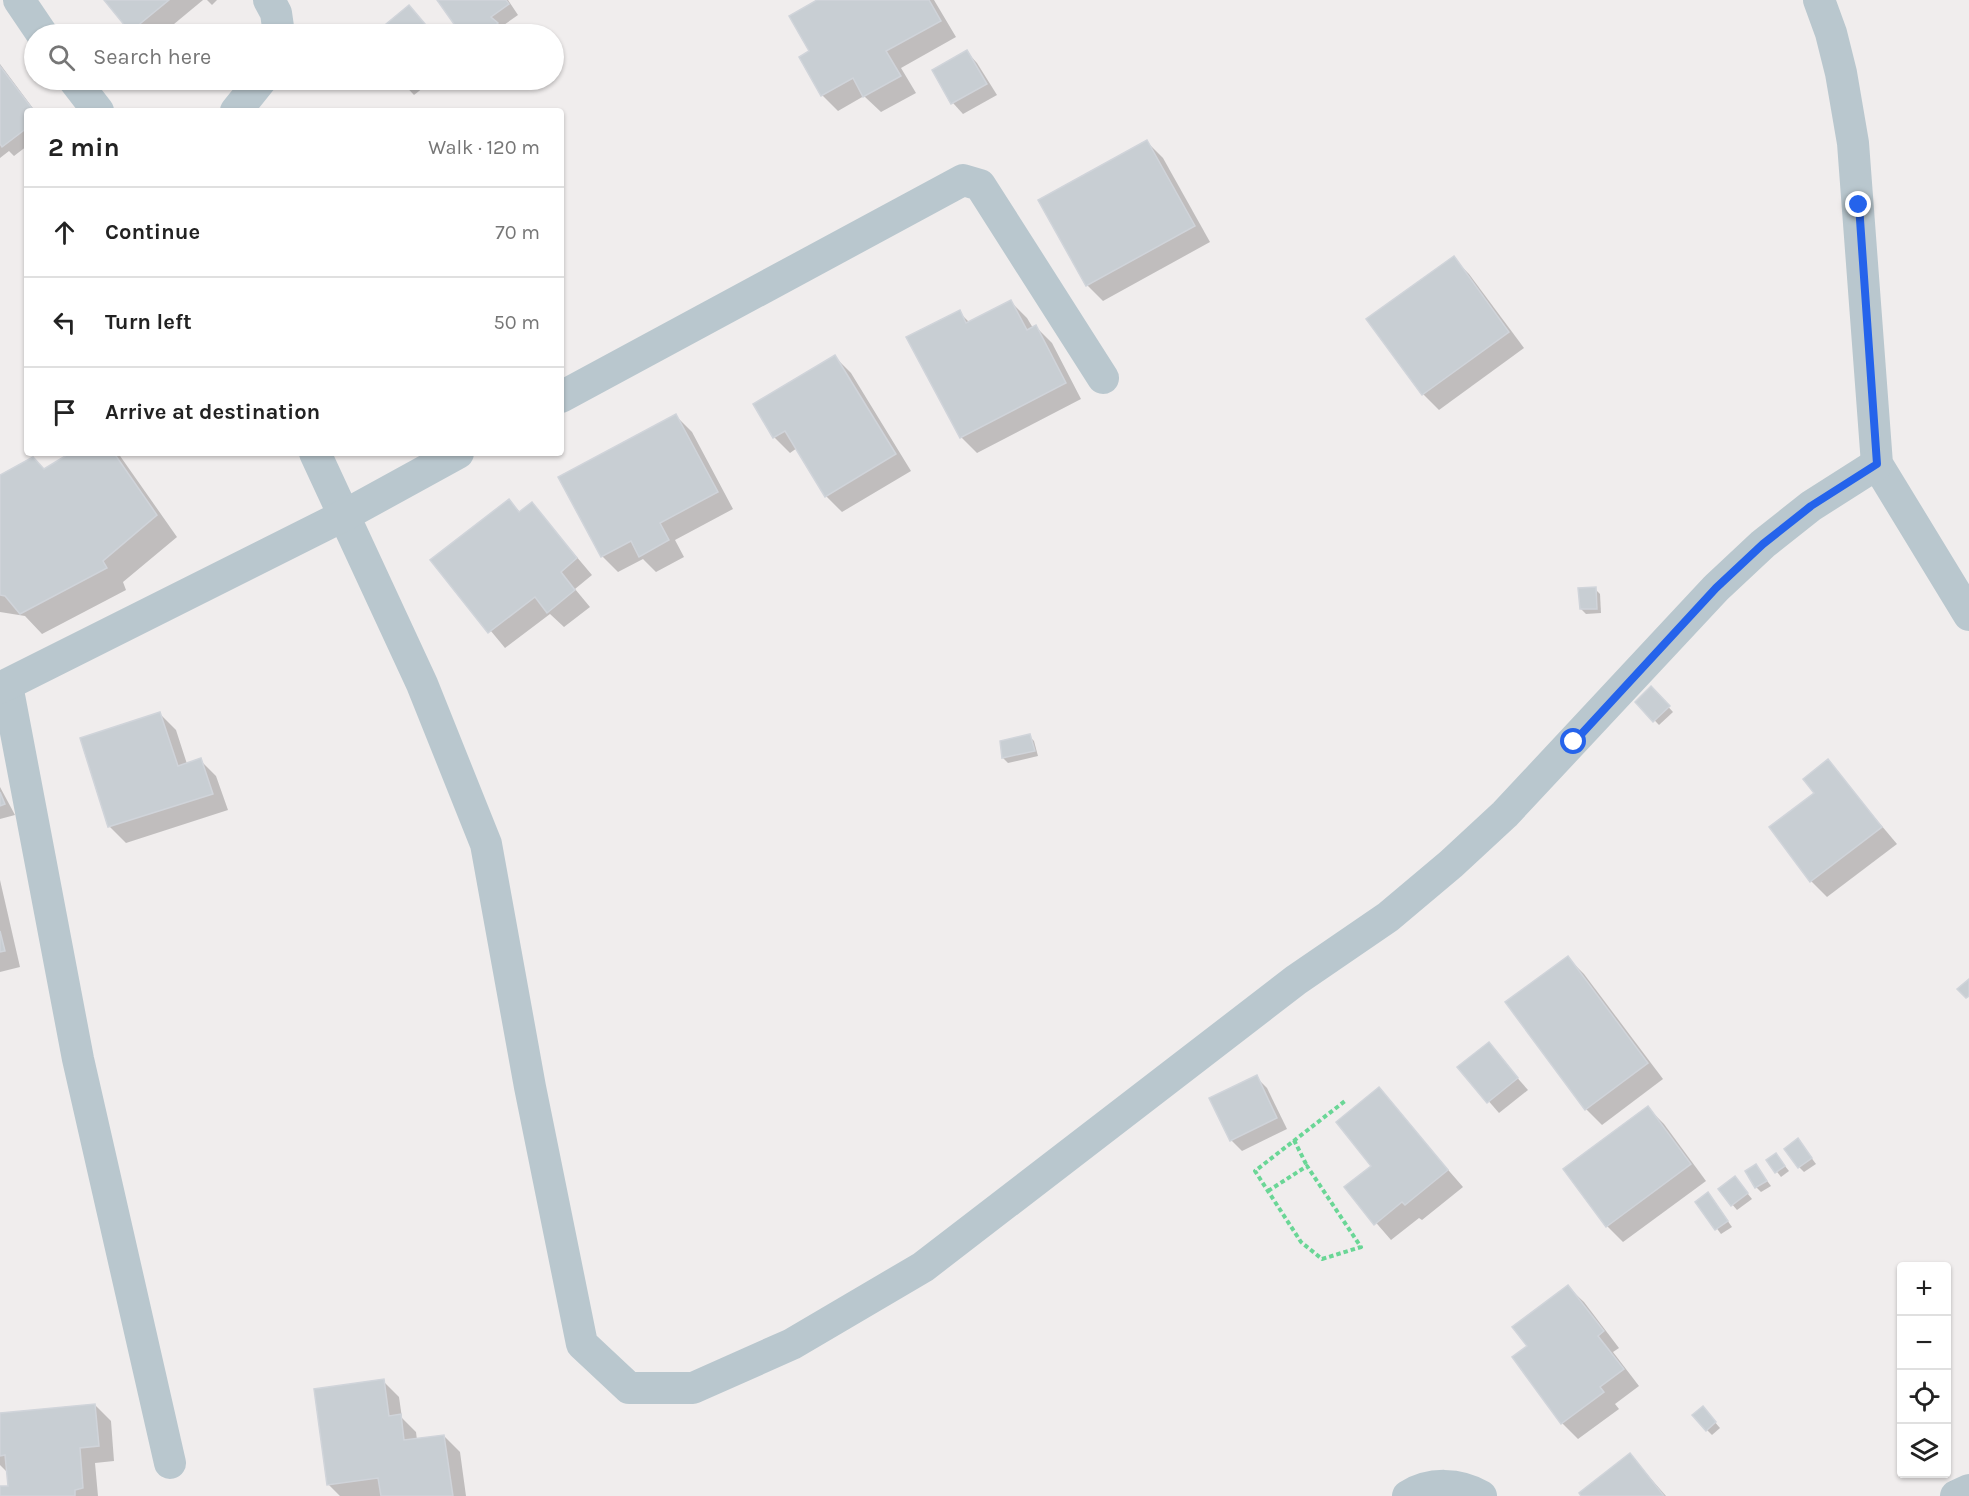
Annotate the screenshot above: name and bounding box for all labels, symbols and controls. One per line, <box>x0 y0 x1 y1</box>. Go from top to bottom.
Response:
search box <box>24 24 564 90</box>
icon: search <box>45 41 78 74</box>
text: Search here <box>93 44 211 70</box>
text: 2 min <box>48 132 120 163</box>
text: Walk · 120 m <box>428 136 540 159</box>
route end <box>1845 191 1871 217</box>
icon: ahead <box>48 216 81 249</box>
text: Continue <box>105 219 200 245</box>
text: 70 m <box>495 221 540 244</box>
icon: left <box>48 306 81 339</box>
text: Turn left <box>105 309 192 335</box>
text: 50 m <box>493 311 540 334</box>
icon: arrive <box>48 396 81 429</box>
text: Arrive at destination <box>105 399 320 425</box>
route start <box>1560 728 1586 754</box>
map controls <box>1897 1262 1951 1478</box>
button: + <box>1897 1262 1951 1316</box>
button: − <box>1897 1316 1951 1370</box>
button: locate <box>1897 1370 1951 1424</box>
button: layers <box>1897 1424 1951 1478</box>

